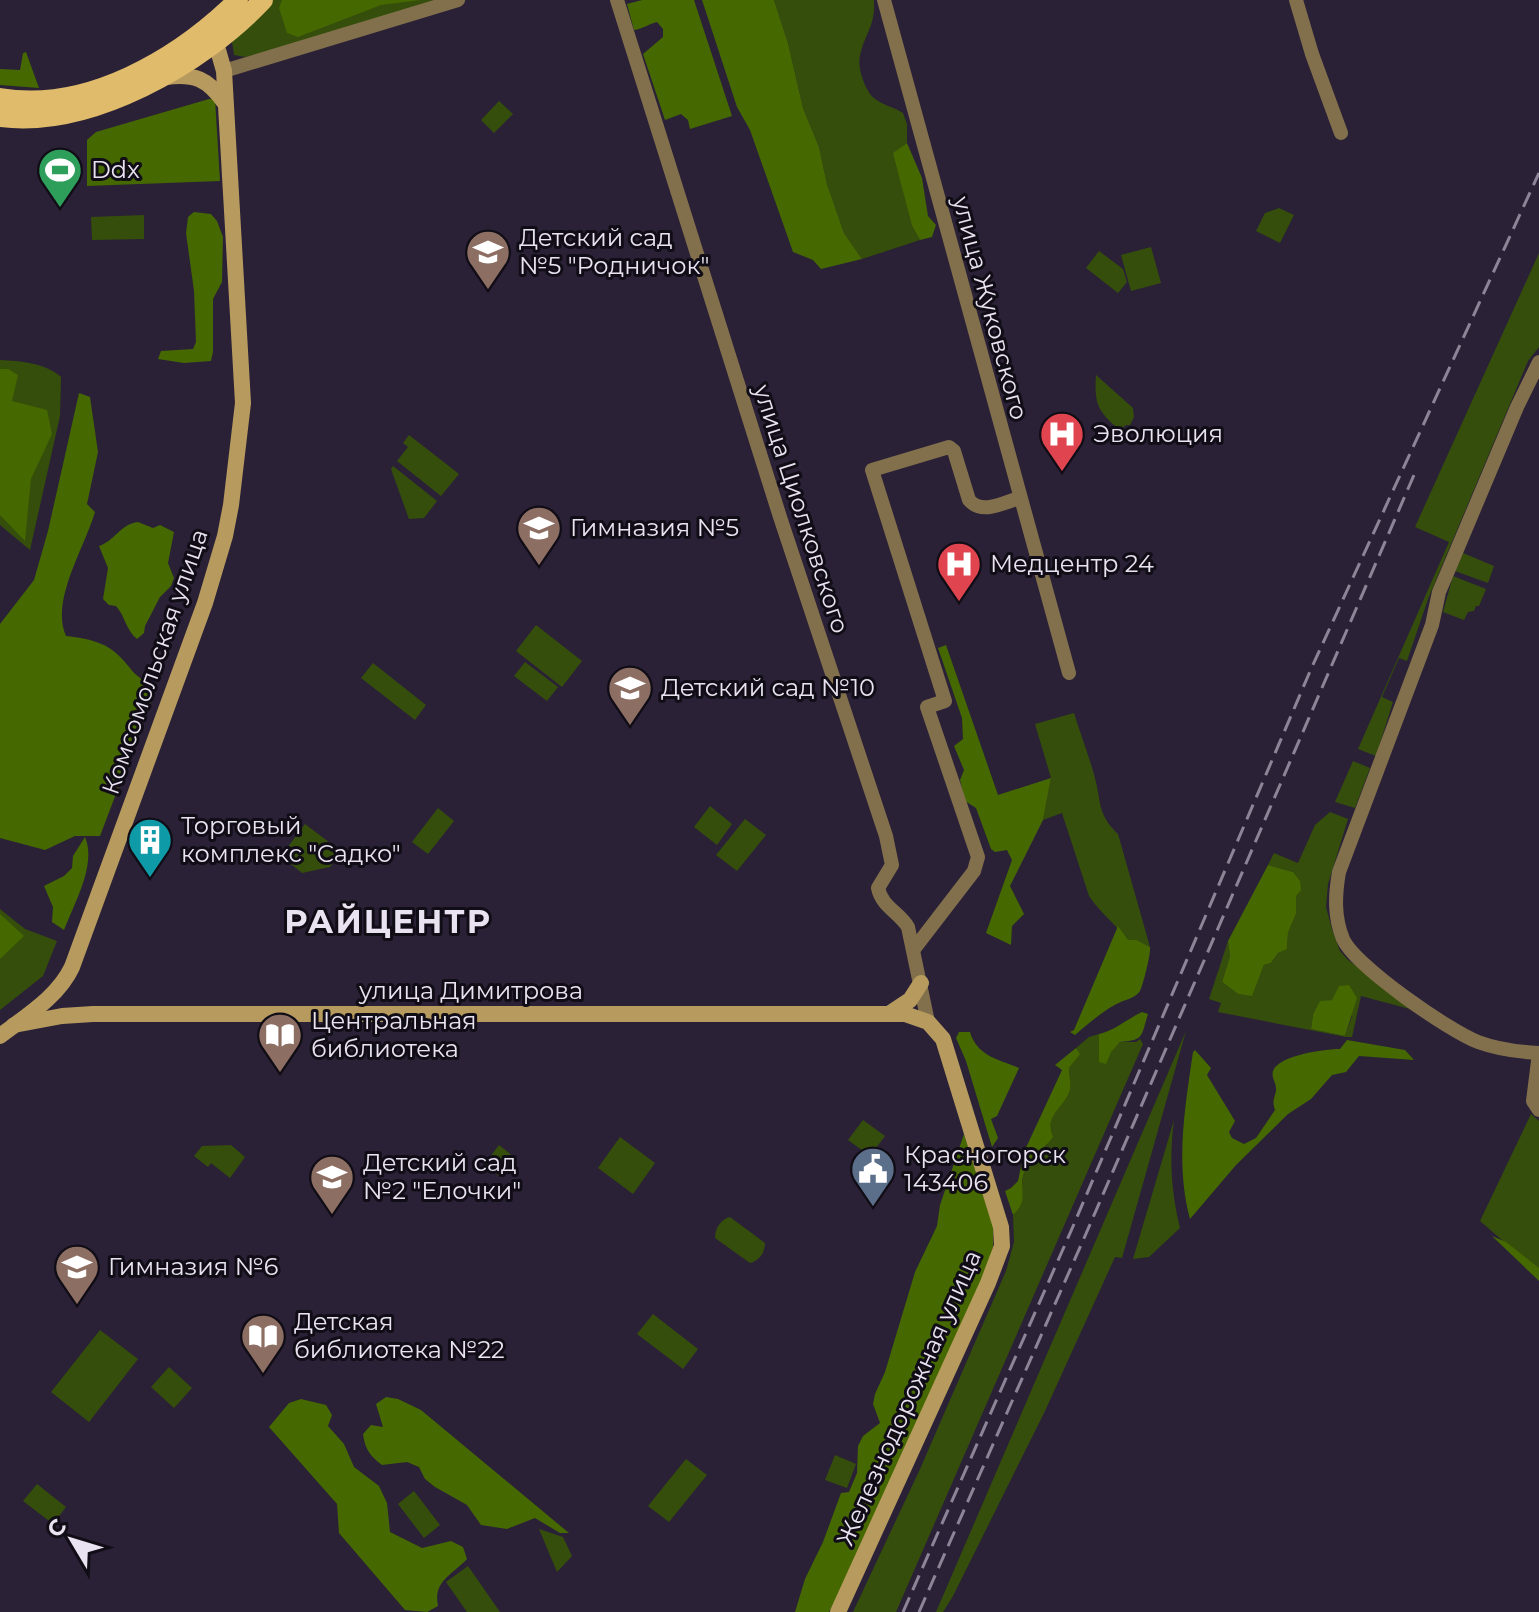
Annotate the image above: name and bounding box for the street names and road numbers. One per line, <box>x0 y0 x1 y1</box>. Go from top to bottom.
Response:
street label: улица Жуковского <box>946 192 1034 423</box>
street label: улица Циолковского <box>747 380 855 637</box>
street label: Комсомольская улица <box>95 525 214 798</box>
street label: улица Димитрова <box>358 976 583 1005</box>
street label: Железнодорожная улица <box>830 1246 987 1550</box>

